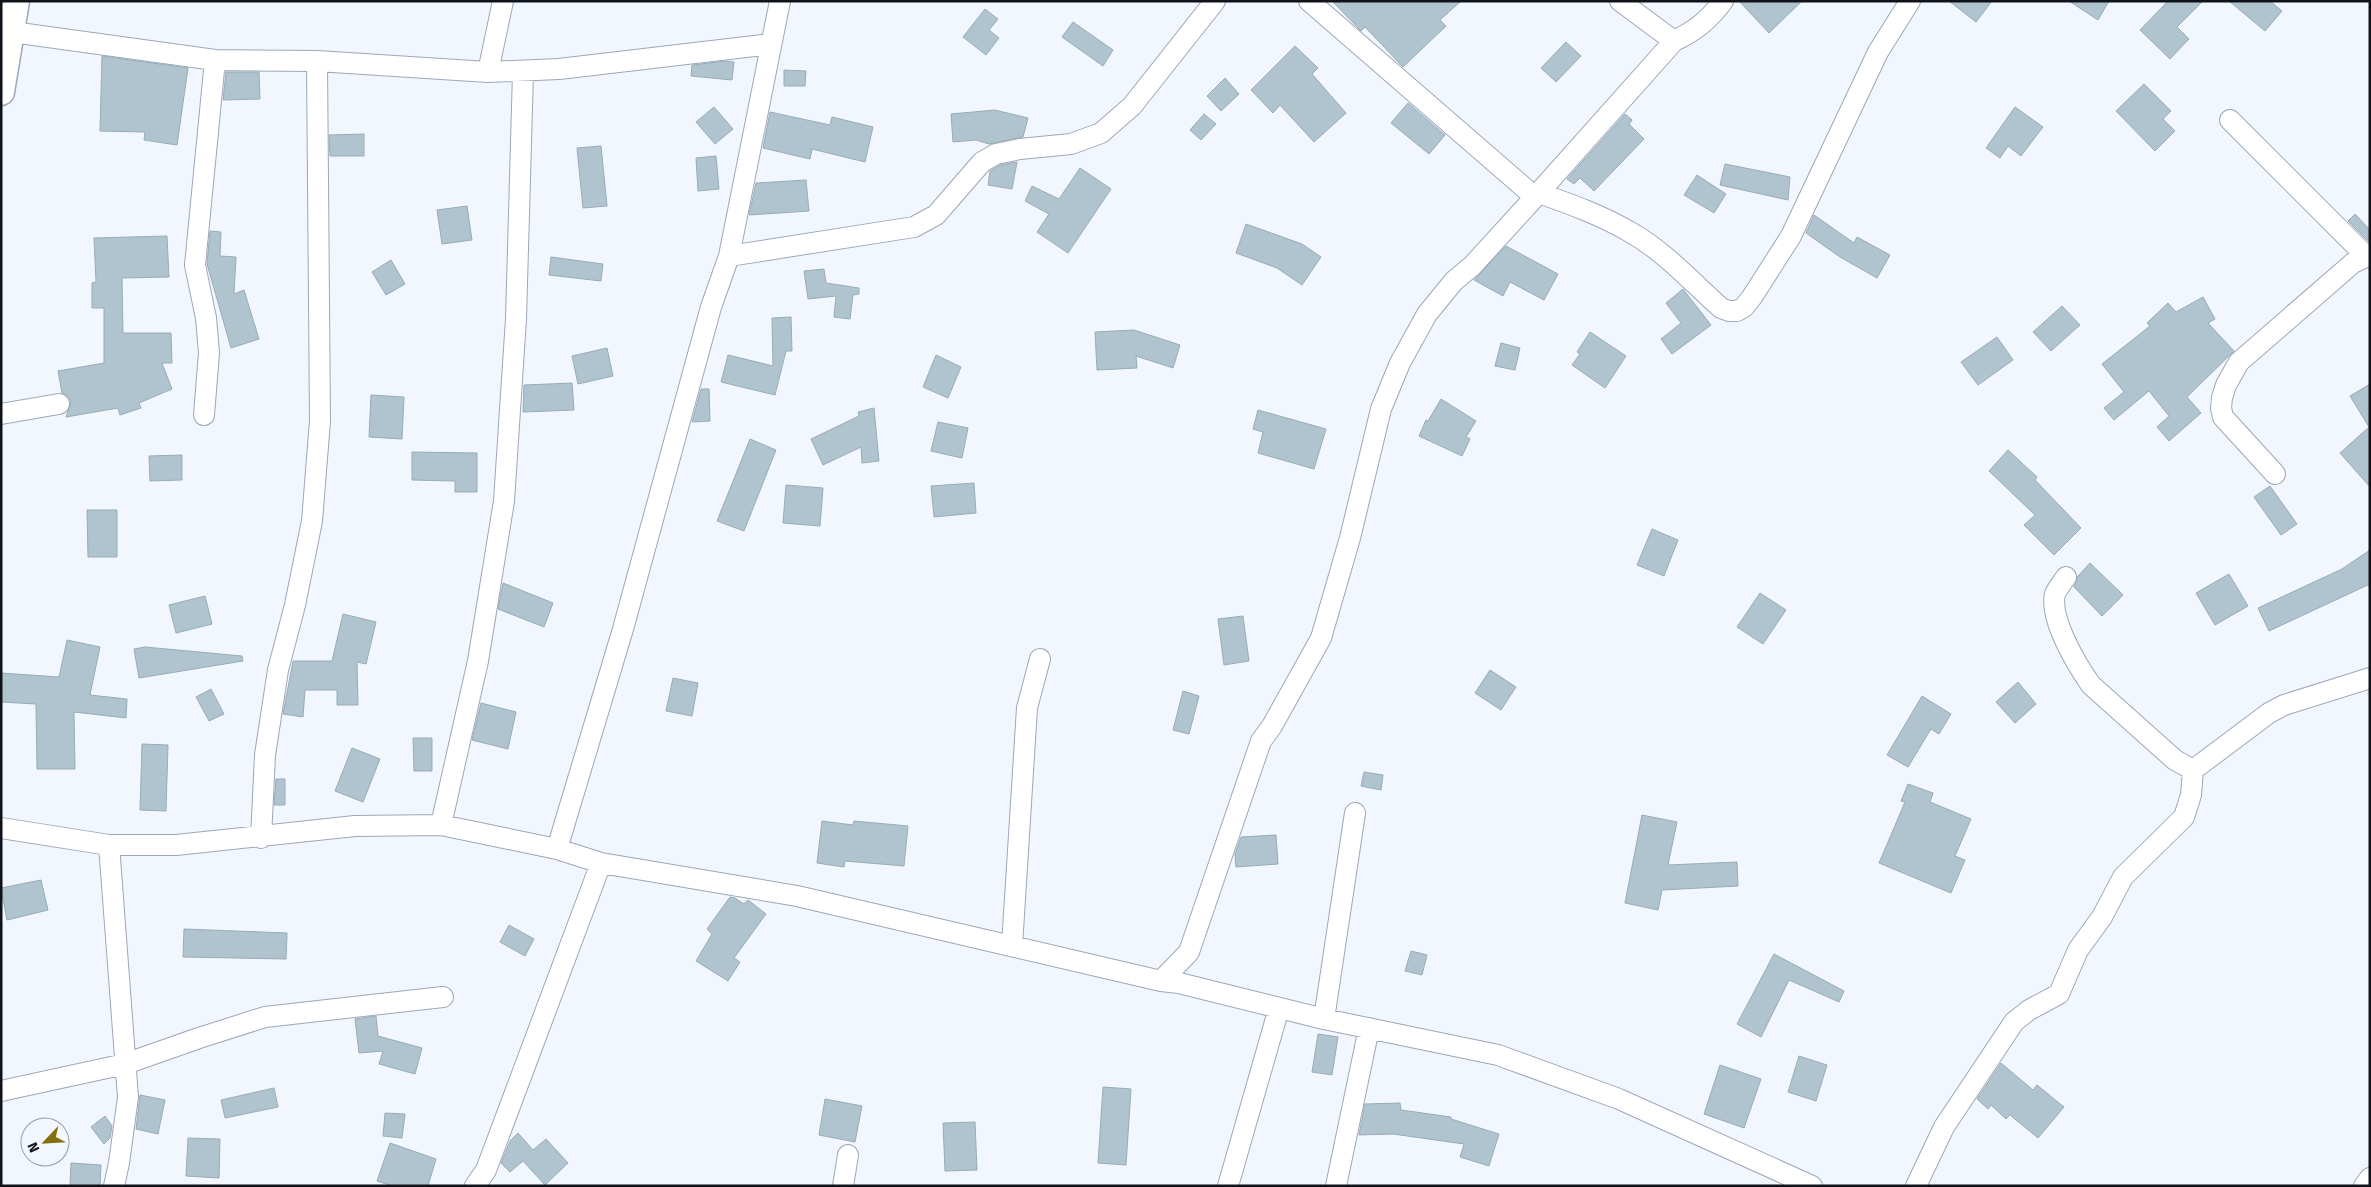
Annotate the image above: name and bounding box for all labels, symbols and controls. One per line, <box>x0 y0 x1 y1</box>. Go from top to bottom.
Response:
north arrow <box>20 1117 70 1167</box>
text: N <box>24 1139 43 1155</box>

